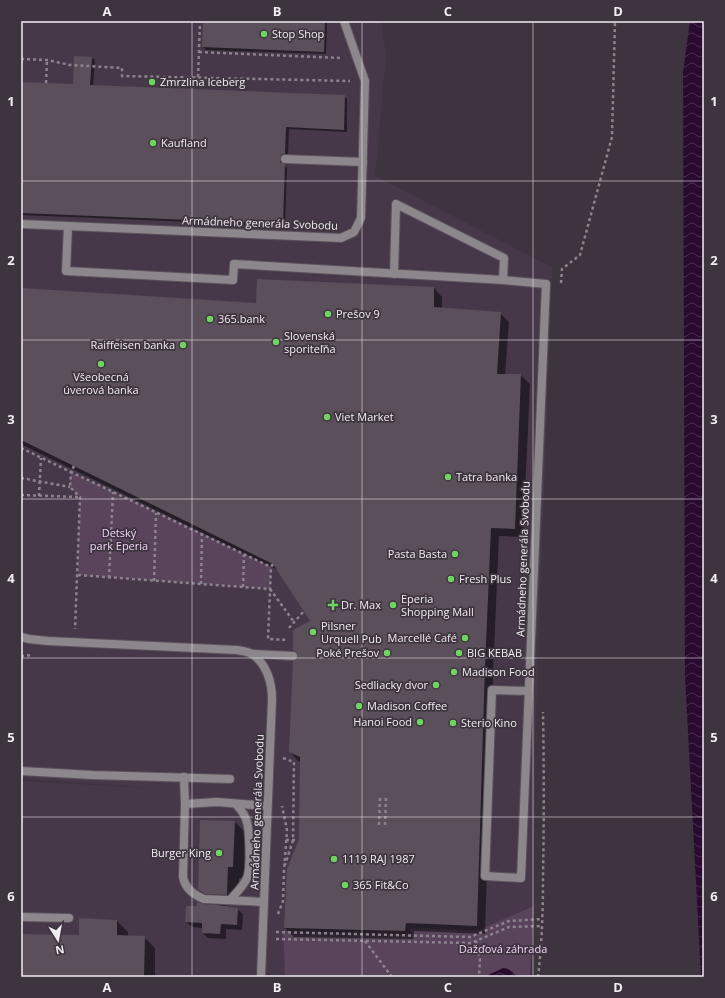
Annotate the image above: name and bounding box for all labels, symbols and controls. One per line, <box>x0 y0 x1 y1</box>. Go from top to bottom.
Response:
text: A <box>103 2 112 20</box>
text: B <box>273 2 282 20</box>
text: C <box>444 2 452 20</box>
text: D <box>613 2 623 20</box>
place label: Stop Shop <box>272 26 325 41</box>
marker: Stop Shop <box>259 29 269 39</box>
place label: Zmrzlina Iceberg <box>160 74 245 89</box>
marker: Zmrzlina Iceberg <box>147 77 157 87</box>
text: 1 <box>7 92 15 110</box>
text: 1 <box>710 92 718 110</box>
place label: Kaufland <box>161 135 207 150</box>
marker: Kaufland <box>148 138 158 148</box>
street label: Armádneho generála Svobodu <box>182 212 338 233</box>
text: 2 <box>7 251 15 269</box>
text: 2 <box>710 251 718 269</box>
place label: Prešov 9 <box>336 306 380 321</box>
marker: Prešov 9 <box>323 309 333 319</box>
place label: 365.bank <box>218 311 265 326</box>
marker: 365.bank <box>205 314 215 324</box>
place label: Slovenská sporiteľňa <box>284 328 336 356</box>
place label: Raiffeisen banka <box>90 337 175 352</box>
marker: Slovenská sporiteľňa <box>271 337 281 347</box>
marker: Raiffeisen banka <box>178 340 188 350</box>
marker: Všeobecná úverová banka <box>96 359 106 369</box>
place label: Všeobecná úverová banka <box>63 369 139 397</box>
place label: Viet Market <box>335 409 394 424</box>
text: 3 <box>7 410 15 428</box>
text: 3 <box>710 410 718 428</box>
marker: Viet Market <box>322 412 332 422</box>
place label: Tatra banka <box>456 469 517 484</box>
marker: Tatra banka <box>443 472 453 482</box>
street label: Armádneho generála Svobodu <box>512 481 533 637</box>
park label: Detský park Eperia <box>90 525 148 553</box>
place label: Pasta Basta <box>388 546 447 561</box>
marker: Pasta Basta <box>450 549 460 559</box>
text: 4 <box>7 569 15 587</box>
text: 4 <box>710 569 718 587</box>
place label: Fresh Plus <box>459 571 512 586</box>
marker: Fresh Plus <box>446 574 456 584</box>
place label: Eperia Shopping Mall <box>401 591 474 619</box>
place label: Dr. Max <box>341 597 381 612</box>
marker: Dr. Max <box>328 600 338 610</box>
marker: Eperia Shopping Mall <box>388 600 398 610</box>
place label: Pilsner Urquell Pub <box>321 618 382 646</box>
marker: Pilsner Urquell Pub <box>308 627 318 637</box>
place label: Marcellé Café <box>388 630 457 645</box>
marker: Marcellé Café <box>460 633 470 643</box>
place label: Poké Prešov <box>316 645 379 660</box>
place label: BIG KEBAB <box>467 645 522 660</box>
marker: Poké Prešov <box>382 648 392 658</box>
marker: BIG KEBAB <box>454 648 464 658</box>
place label: Madison Food <box>462 664 535 679</box>
marker: Madison Food <box>449 667 459 677</box>
place label: Sedliacky dvor <box>355 677 429 692</box>
marker: Sedliacky dvor <box>431 680 441 690</box>
place label: Madison Coffee <box>367 698 447 713</box>
marker: Madison Coffee <box>354 701 364 711</box>
place label: Hanoi Food <box>353 714 412 729</box>
place label: Sterio Kino <box>461 715 517 730</box>
marker: Hanoi Food <box>415 717 425 727</box>
marker: Sterio Kino <box>448 718 458 728</box>
text: 5 <box>7 728 15 746</box>
text: 5 <box>710 728 718 746</box>
street label: Armádneho generála Svobodu <box>246 734 267 890</box>
place label: Burger King <box>151 845 211 860</box>
marker: Burger King <box>214 848 224 858</box>
place label: 1119 RAJ 1987 <box>342 851 415 866</box>
marker: 1119 RAJ 1987 <box>329 854 339 864</box>
place label: 365 Fit&Co <box>353 877 409 892</box>
marker: 365 Fit&Co <box>340 880 350 890</box>
text: 6 <box>7 887 15 905</box>
text: 6 <box>710 887 718 905</box>
north arrow <box>38 920 78 960</box>
park label: Dažďová záhrada <box>459 941 547 956</box>
text: N <box>54 942 66 959</box>
text: A <box>103 978 112 996</box>
text: B <box>273 978 282 996</box>
text: C <box>444 978 452 996</box>
text: D <box>613 978 623 996</box>

